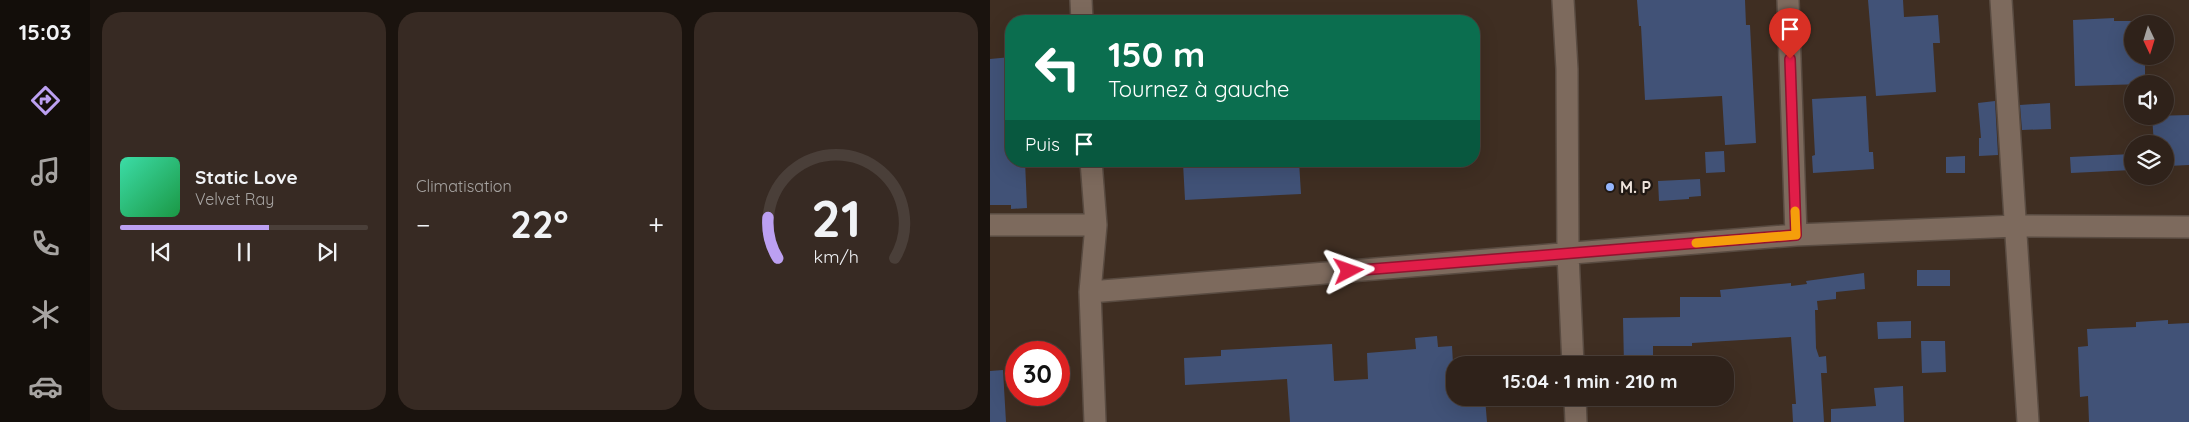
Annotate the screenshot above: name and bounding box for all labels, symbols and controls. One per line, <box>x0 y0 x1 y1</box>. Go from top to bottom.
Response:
pin <box>1769 8 1811 59</box>
icon: arrive <box>1776 15 1804 43</box>
north arrow <box>2124 15 2174 65</box>
map controls <box>2124 15 2174 185</box>
text: 15:03 <box>19 18 71 46</box>
text: 150 m <box>1108 32 1205 76</box>
icon: left <box>1025 35 1090 100</box>
text: Tournez à gauche <box>1108 75 1290 103</box>
button: sound <box>2124 75 2174 125</box>
icon: directions <box>28 83 63 118</box>
icon: arrive <box>1070 130 1098 158</box>
text: Puis <box>1025 132 1060 156</box>
button: layers <box>2124 135 2174 185</box>
icon: music <box>28 154 63 189</box>
text: Static Love <box>195 165 298 189</box>
text: Climatisation <box>416 176 512 196</box>
place label: M. P <box>1620 177 1652 197</box>
marker: M. P <box>1604 181 1616 193</box>
text: 21 <box>811 185 861 250</box>
text: Velvet Ray <box>195 189 274 209</box>
text: 22° <box>510 200 568 248</box>
text: − <box>416 207 431 242</box>
text: + <box>648 207 664 242</box>
icon: phone <box>28 226 63 261</box>
icon: previous <box>147 238 175 266</box>
icon: pause <box>230 238 258 266</box>
icon: next <box>313 238 341 266</box>
position arrow <box>1322 244 1374 296</box>
text: km/h <box>813 245 859 267</box>
icon: climate <box>28 297 63 332</box>
speed limit sign: 30 <box>1005 341 1070 406</box>
icon: car <box>28 369 63 404</box>
text: 15:04 · 1 min · 210 m <box>1503 369 1677 393</box>

